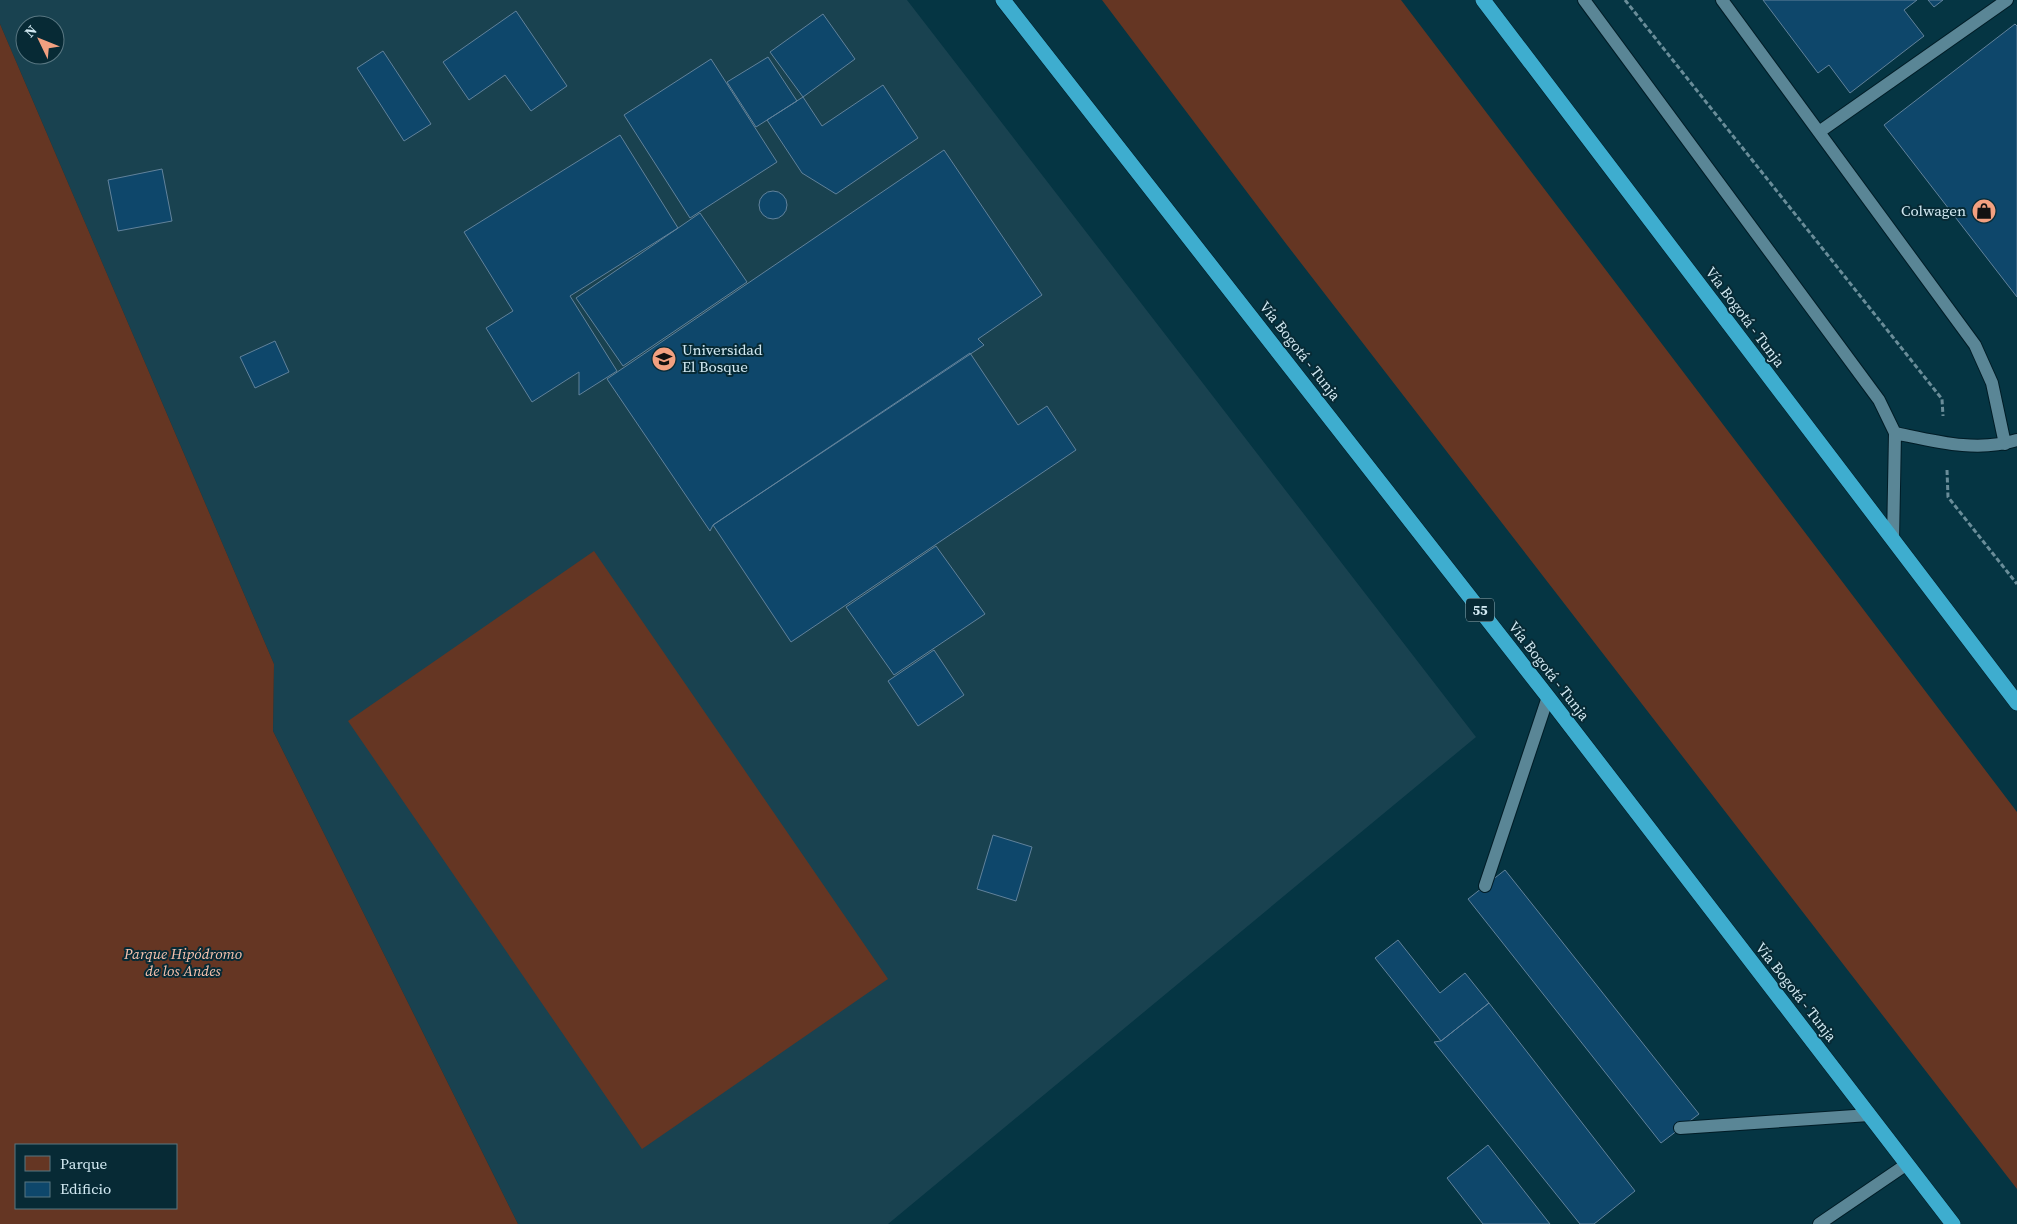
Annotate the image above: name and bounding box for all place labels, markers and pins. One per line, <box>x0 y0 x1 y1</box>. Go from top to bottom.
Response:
shop icon: Colwagen <box>1971 198 1997 224</box>
place label: Colwagen <box>1901 200 1966 221</box>
place label: Universidad El Bosque <box>682 339 763 377</box>
school or university icon: Universidad El Bosque <box>651 346 677 372</box>

